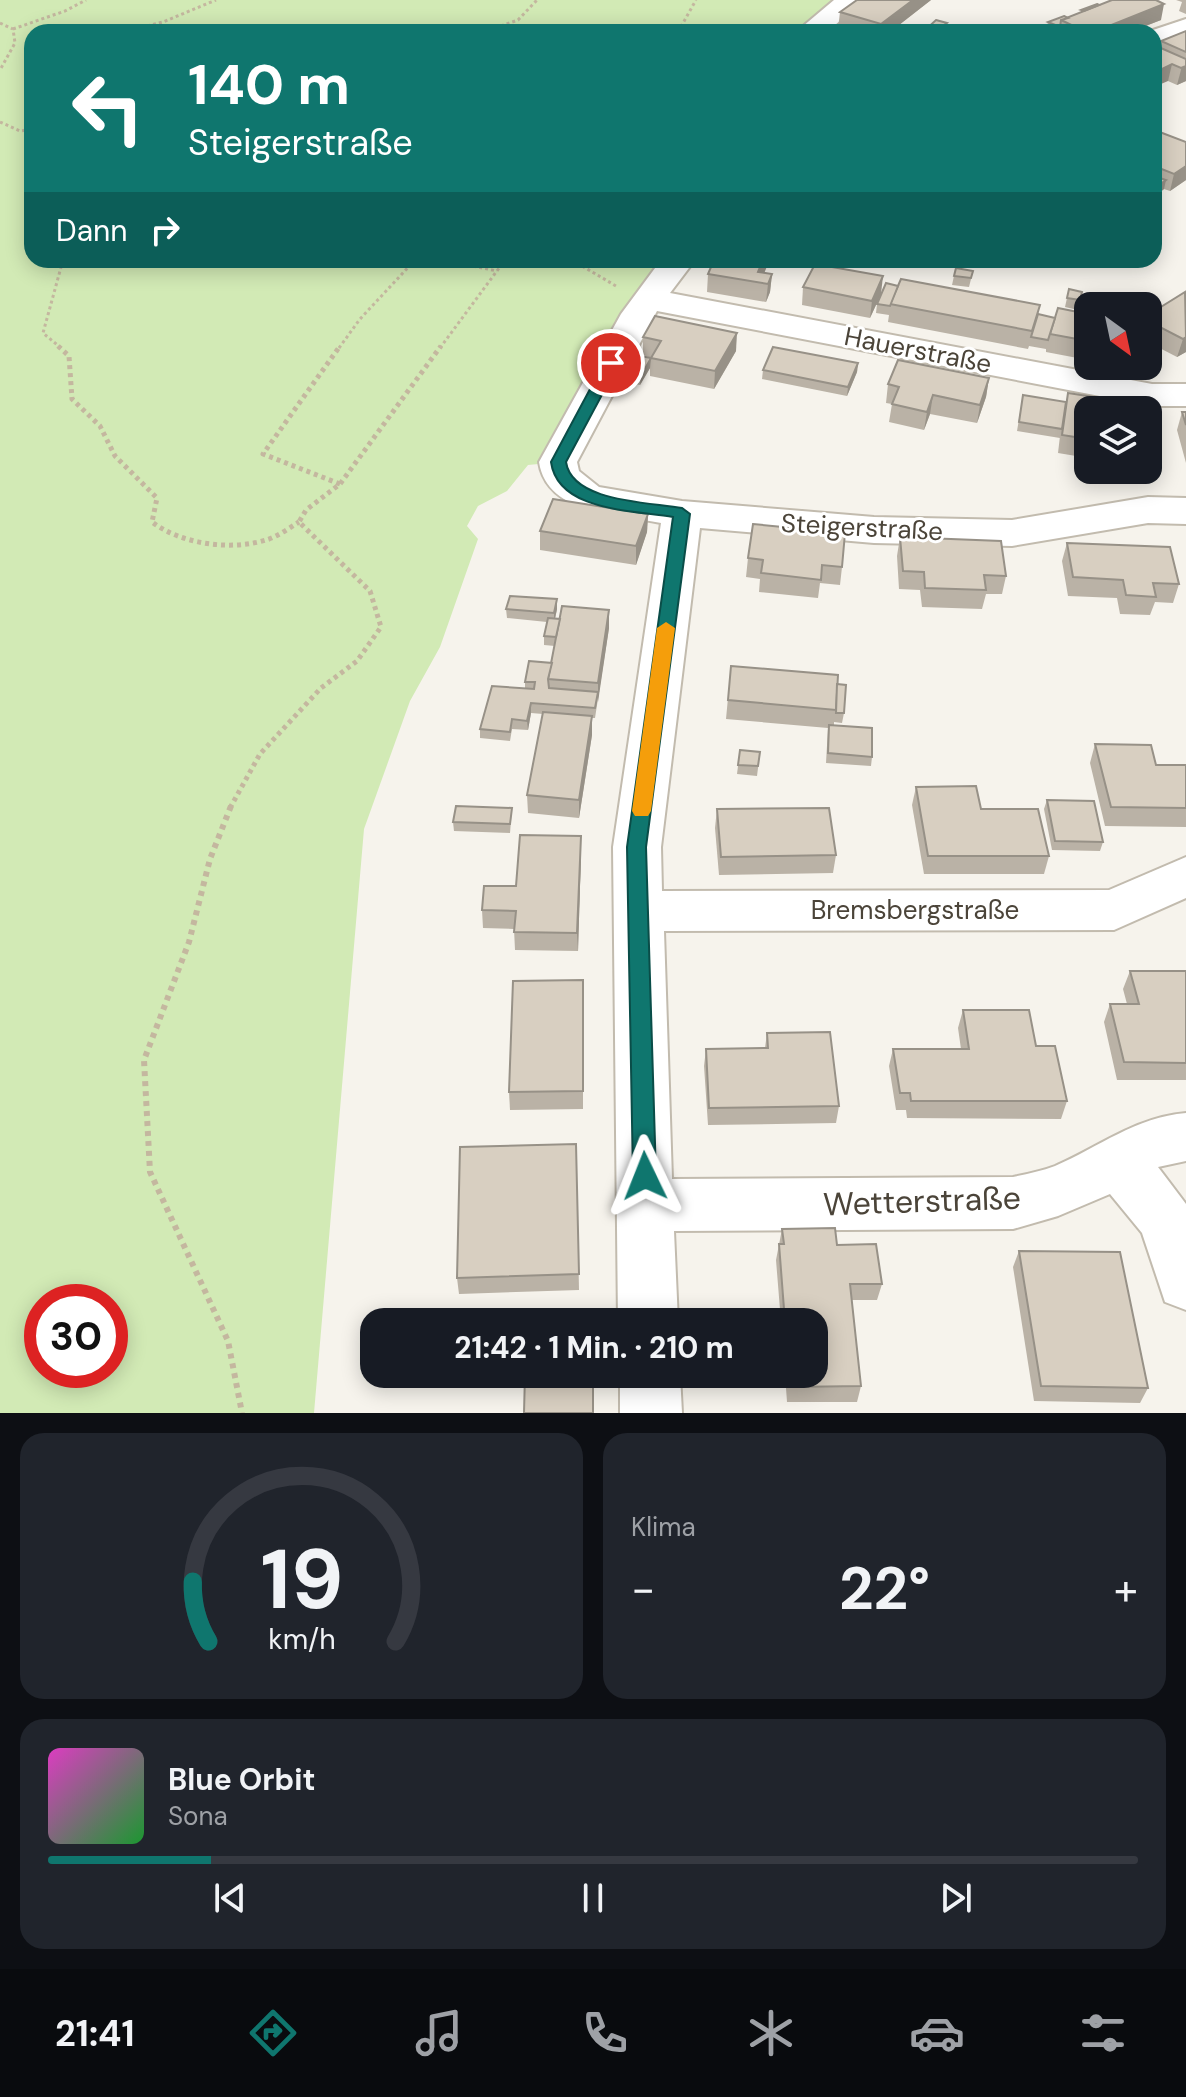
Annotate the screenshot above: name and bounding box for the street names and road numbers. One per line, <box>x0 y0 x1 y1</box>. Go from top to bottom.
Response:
street label: Hauerstraße <box>842 319 994 381</box>
street label: Steigerstraße <box>780 506 944 548</box>
street label: Bremsbergstraße <box>811 893 1019 927</box>
street label: Wetterstraße <box>822 1177 1022 1225</box>

